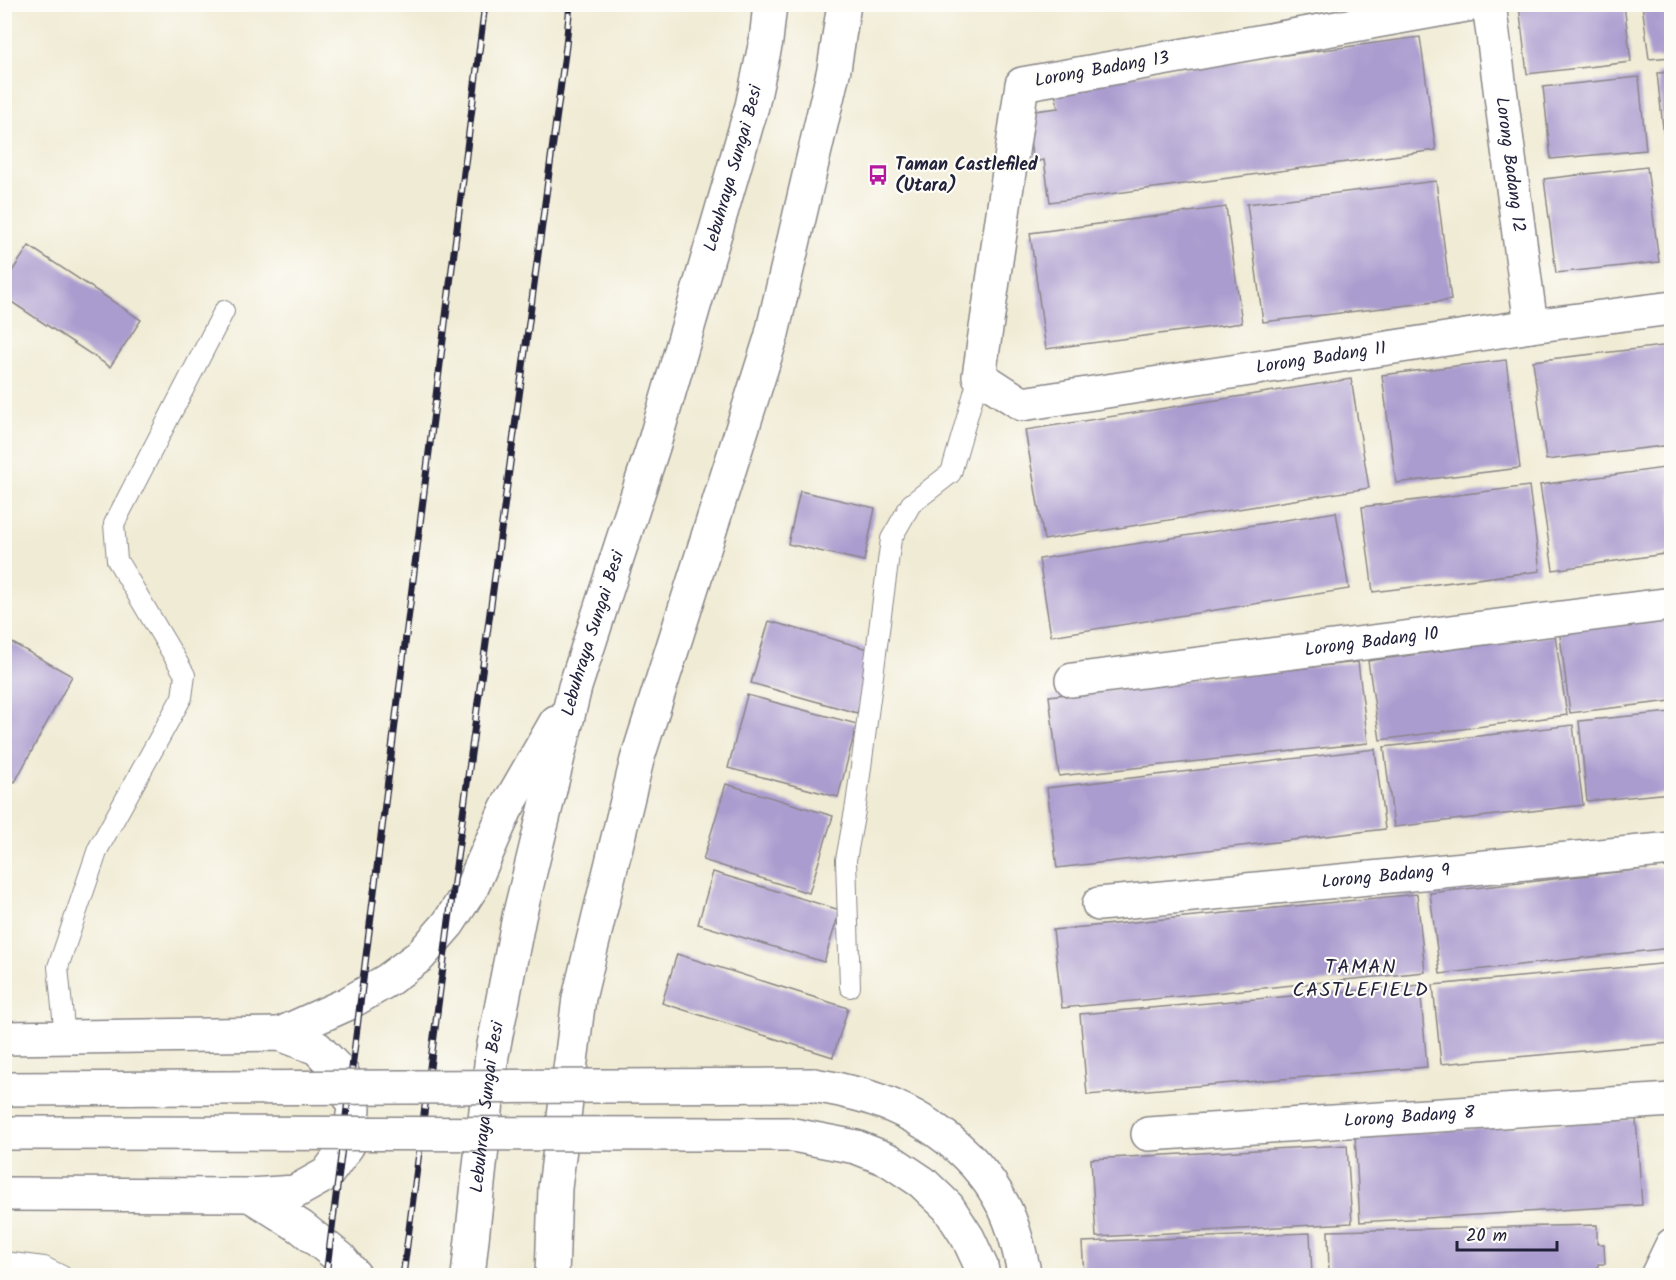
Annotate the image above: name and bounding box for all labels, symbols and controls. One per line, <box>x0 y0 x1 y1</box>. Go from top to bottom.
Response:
street label: Lorong Badang 13 <box>1032 44 1172 96</box>
street label: Lebuhraya Sungai Besi <box>696 82 771 255</box>
street label: Lorong Badang 12 <box>1487 95 1533 234</box>
place label: Taman Castlefiled (Utara) <box>895 151 1038 201</box>
bus stop icon: Taman Castlefiled (Utara) <box>866 163 890 187</box>
street label: Lorong Badang 11 <box>1254 334 1388 382</box>
street label: Lebuhraya Sungai Besi <box>554 546 633 719</box>
street label: Lorong Badang 10 <box>1303 619 1440 665</box>
street label: Lorong Badang 9 <box>1320 856 1451 897</box>
district label: TAMAN CASTLEFIELD <box>1293 952 1429 1007</box>
street label: Lebuhraya Sungai Besi <box>463 1018 513 1194</box>
street label: Lorong Badang 8 <box>1343 1098 1476 1136</box>
scale bar <box>1457 1214 1558 1252</box>
text: 20 m <box>1466 1222 1507 1251</box>

